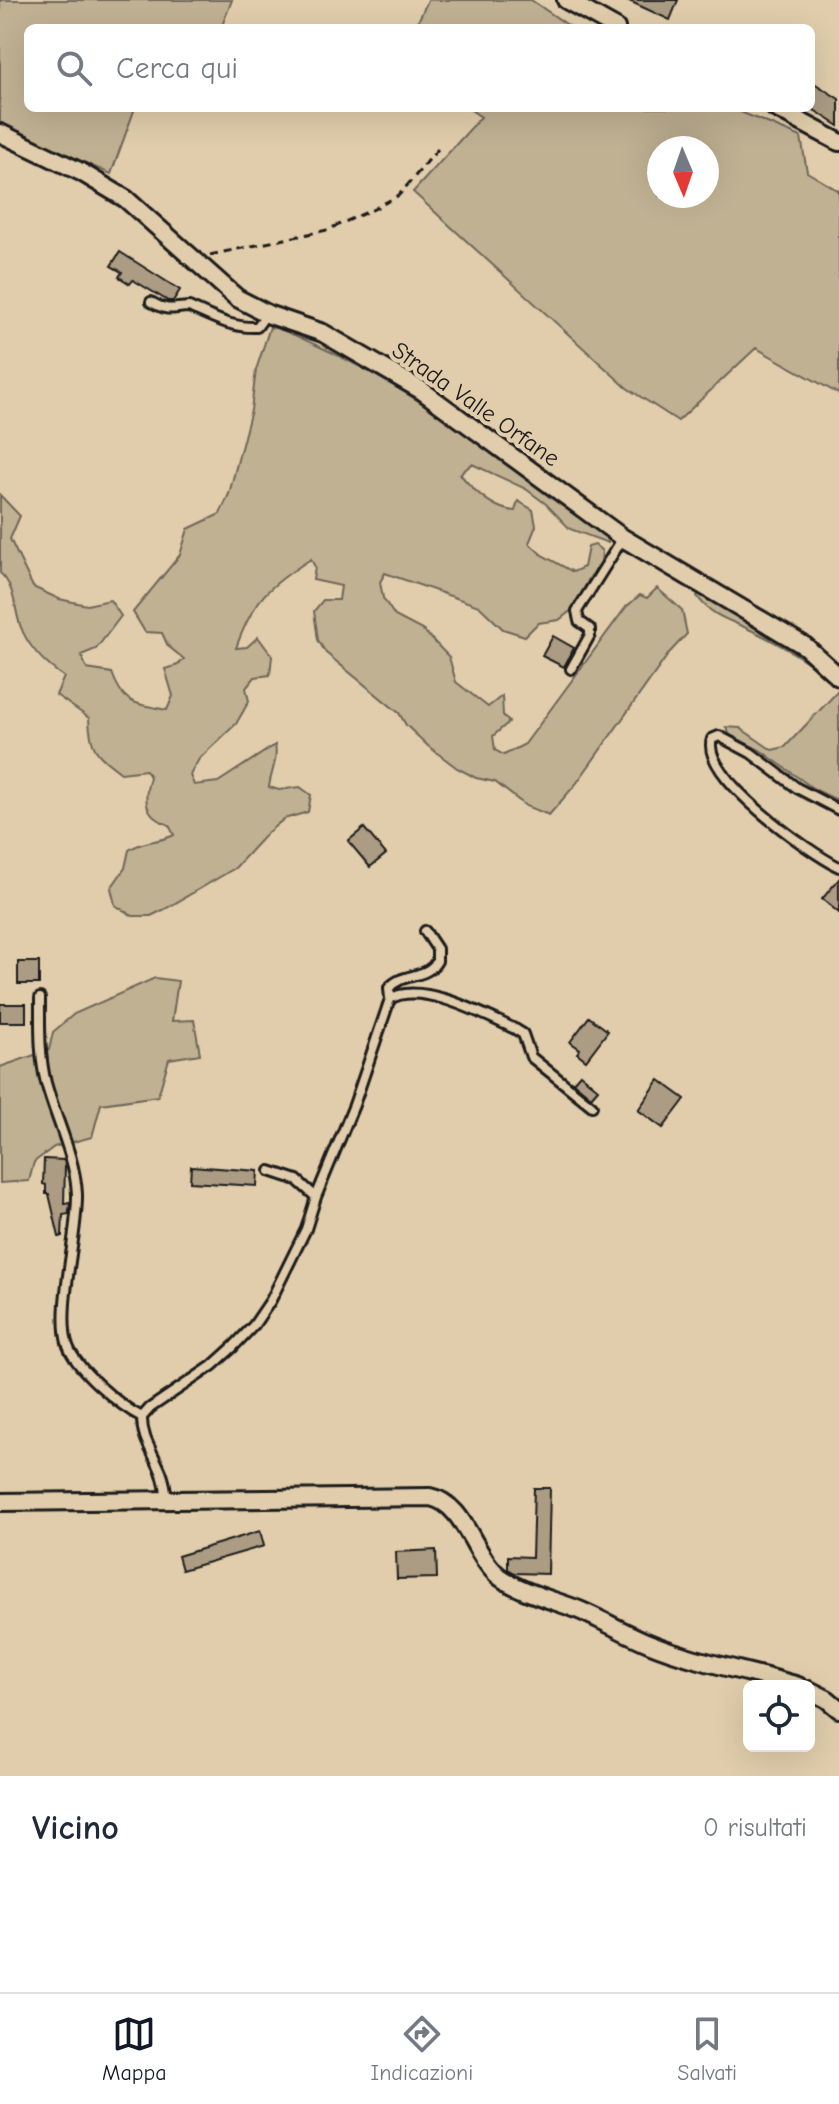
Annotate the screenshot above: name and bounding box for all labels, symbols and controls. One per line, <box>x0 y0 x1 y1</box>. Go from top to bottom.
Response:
search box <box>24 24 815 112</box>
icon: search <box>52 46 96 90</box>
text: Cerca qui <box>116 51 238 86</box>
north arrow <box>647 136 719 208</box>
street label: Strada Valle Orfane <box>387 336 565 472</box>
map controls <box>743 1680 815 1752</box>
button: locate <box>743 1680 815 1752</box>
text: Vicino <box>32 1808 119 1848</box>
text: 0 risultati <box>703 1813 807 1843</box>
tab: Mappa <box>102 2012 167 2086</box>
tab: Indicazioni <box>371 2012 473 2086</box>
tab: Salvati <box>677 2012 737 2086</box>

